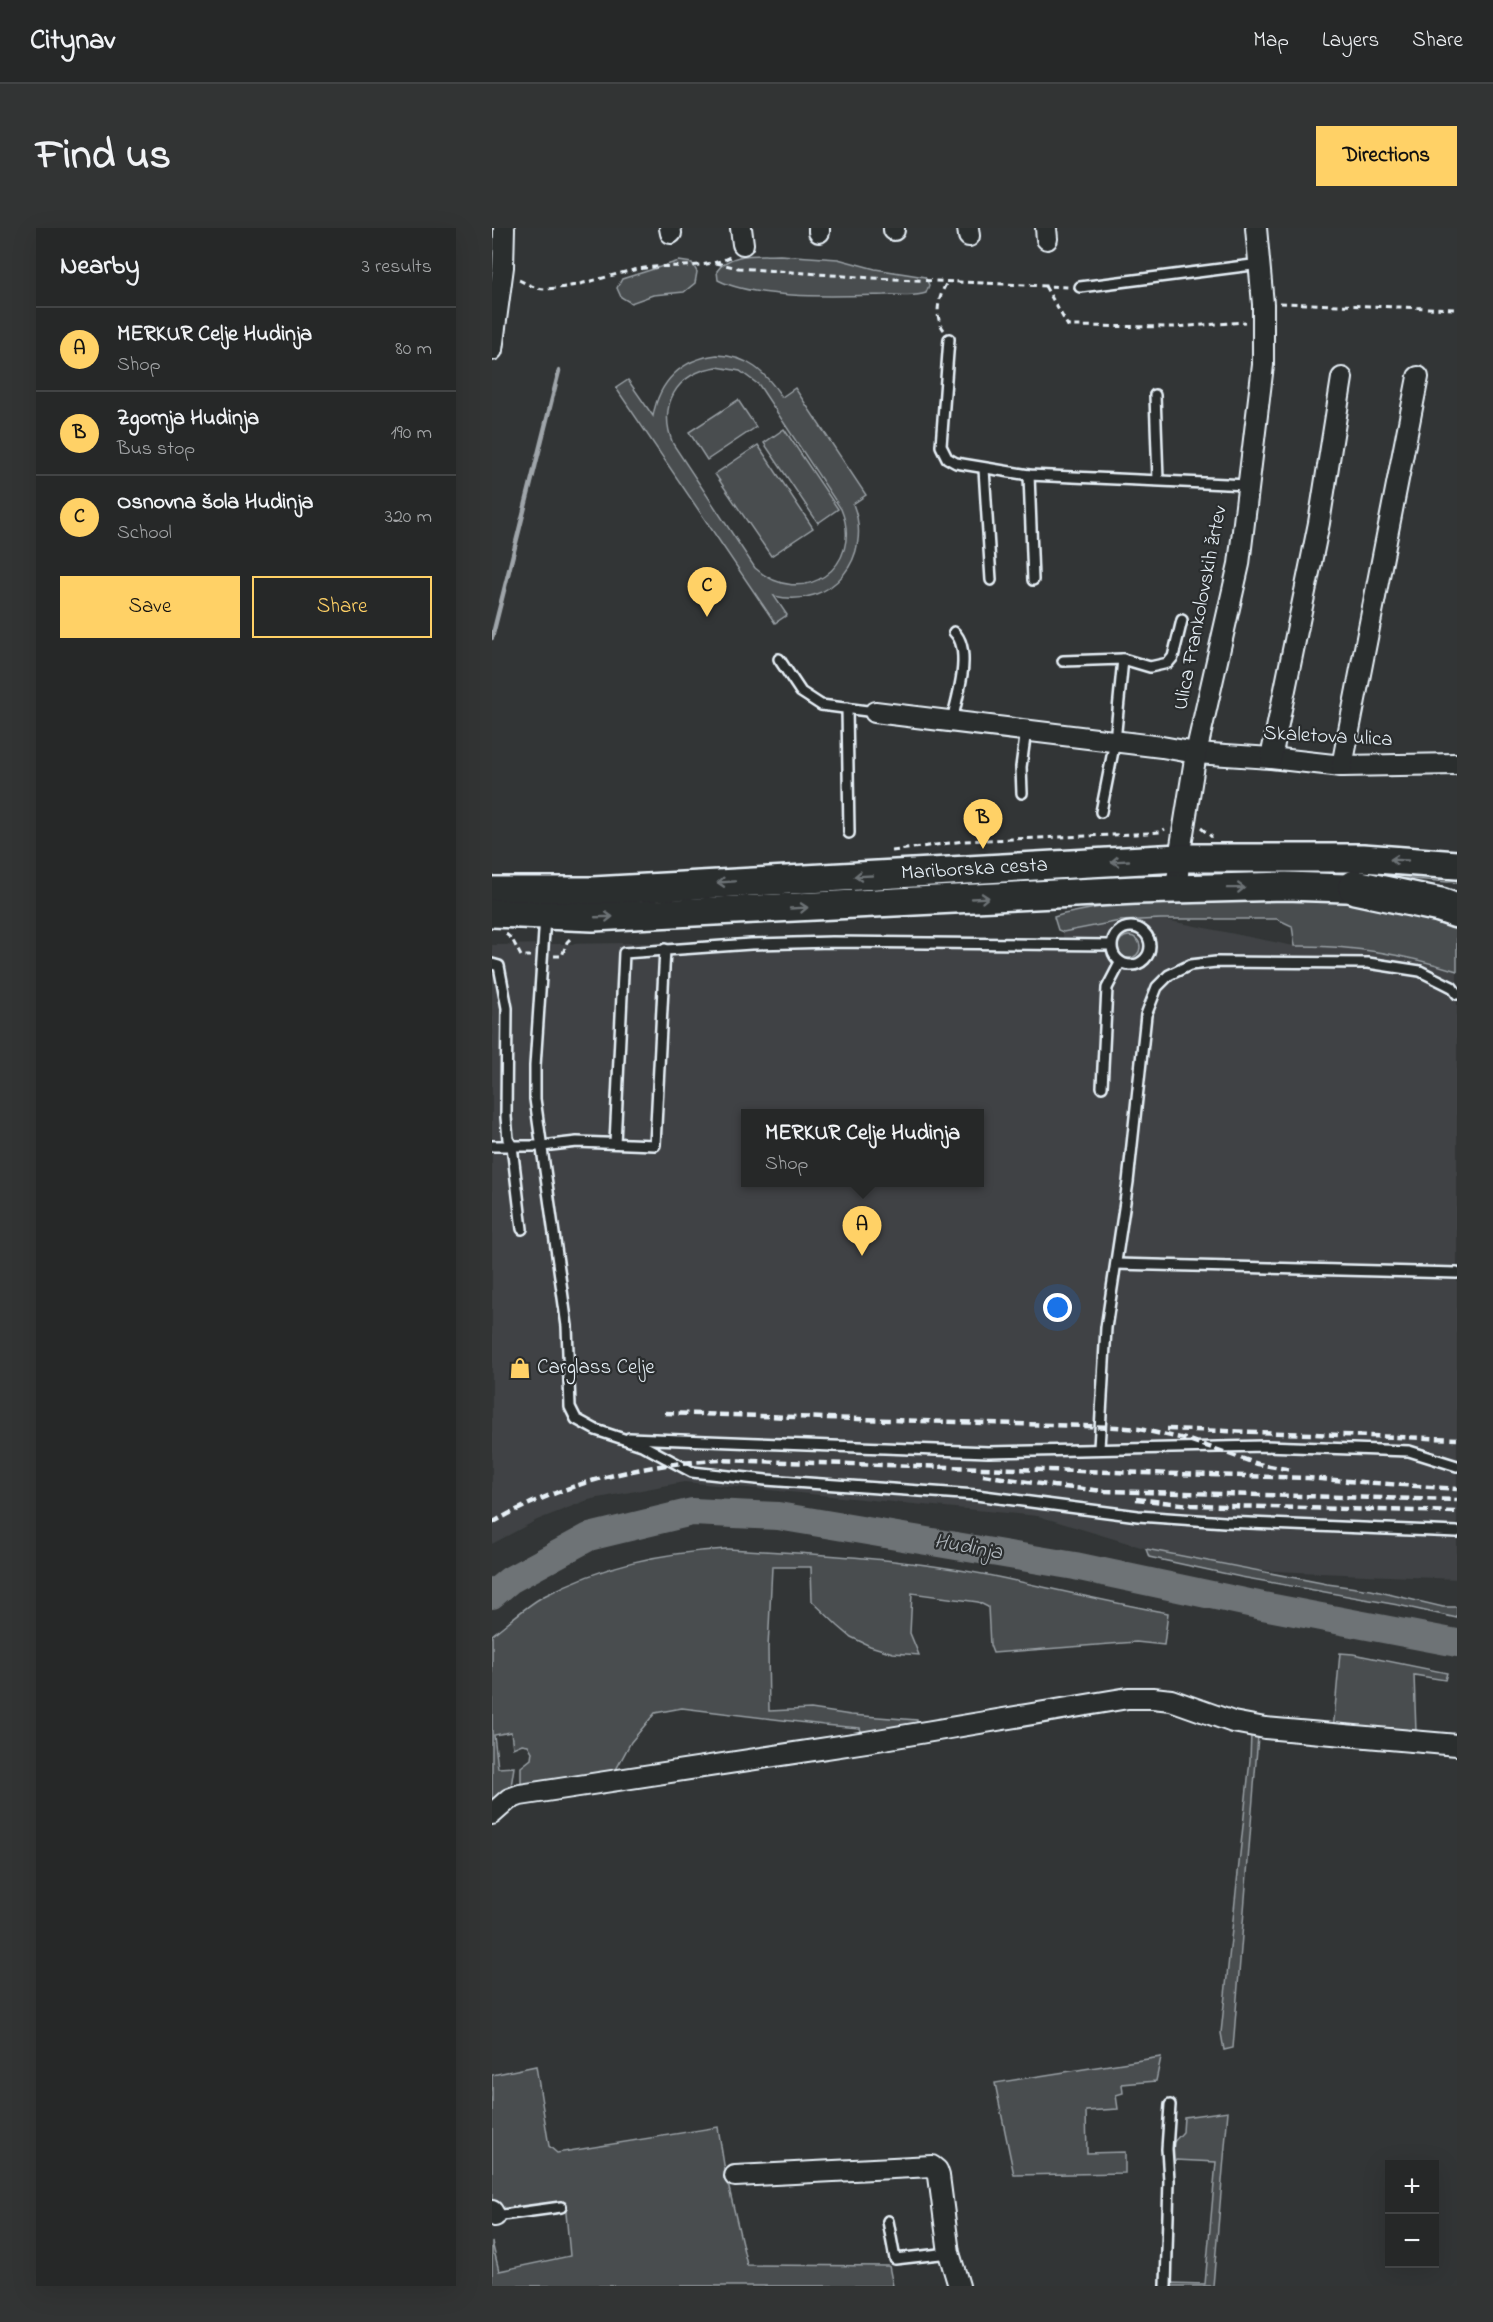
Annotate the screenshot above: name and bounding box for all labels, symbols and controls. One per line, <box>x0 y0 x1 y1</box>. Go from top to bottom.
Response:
text: Citynav <box>30 21 115 62</box>
text: Map <box>1253 26 1289 56</box>
text: Layers <box>1322 26 1379 56</box>
text: Share <box>1412 26 1463 56</box>
text: Find us <box>36 126 171 187</box>
button: Directions <box>1316 126 1457 186</box>
text: Nearby <box>60 248 139 286</box>
text: 3 results <box>362 253 432 282</box>
text: MERKUR Celje Hudinja <box>117 319 312 351</box>
text: A <box>73 335 86 364</box>
text: 80 m <box>395 335 432 364</box>
text: Shop <box>117 351 161 380</box>
text: Zgornja Hudinja <box>117 403 259 435</box>
text: B <box>73 419 86 448</box>
text: 190 m <box>390 419 432 448</box>
text: Bus stop <box>117 435 195 464</box>
text: Osnovna šola Hudinja <box>117 487 313 519</box>
street label: Ulica Frankolovskih žrtev <box>1166 502 1236 713</box>
text: C <box>74 503 85 532</box>
text: 320 m <box>385 503 432 532</box>
text: School <box>117 519 172 548</box>
pin: C <box>688 568 726 617</box>
button: Save <box>60 576 240 638</box>
button: Share <box>252 576 432 638</box>
street label: Skaletova ulica <box>1263 719 1393 755</box>
pin: B <box>964 800 1002 849</box>
street label: Mariborska cesta <box>900 850 1049 889</box>
one-way arrow <box>1389 854 1409 865</box>
one-way arrow <box>1111 856 1131 867</box>
one-way arrow <box>853 870 873 881</box>
one-way arrow <box>716 877 736 888</box>
one-way arrow <box>1225 882 1245 893</box>
one-way arrow <box>969 893 989 904</box>
one-way arrow <box>788 902 808 913</box>
one-way arrow <box>594 911 614 922</box>
popup <box>741 1109 984 1187</box>
text: MERKUR Celje Hudinja <box>765 1118 960 1150</box>
text: Shop <box>765 1150 809 1179</box>
pin: A <box>842 1206 881 1256</box>
your location <box>1043 1293 1072 1322</box>
place label: Carglass Celje <box>537 1353 655 1385</box>
shop icon: Carglass Celje <box>508 1356 532 1380</box>
water label: Hudinja <box>931 1526 1006 1570</box>
map controls <box>1385 2160 1439 2268</box>
button: + <box>1385 2160 1439 2214</box>
button: − <box>1385 2214 1439 2268</box>

